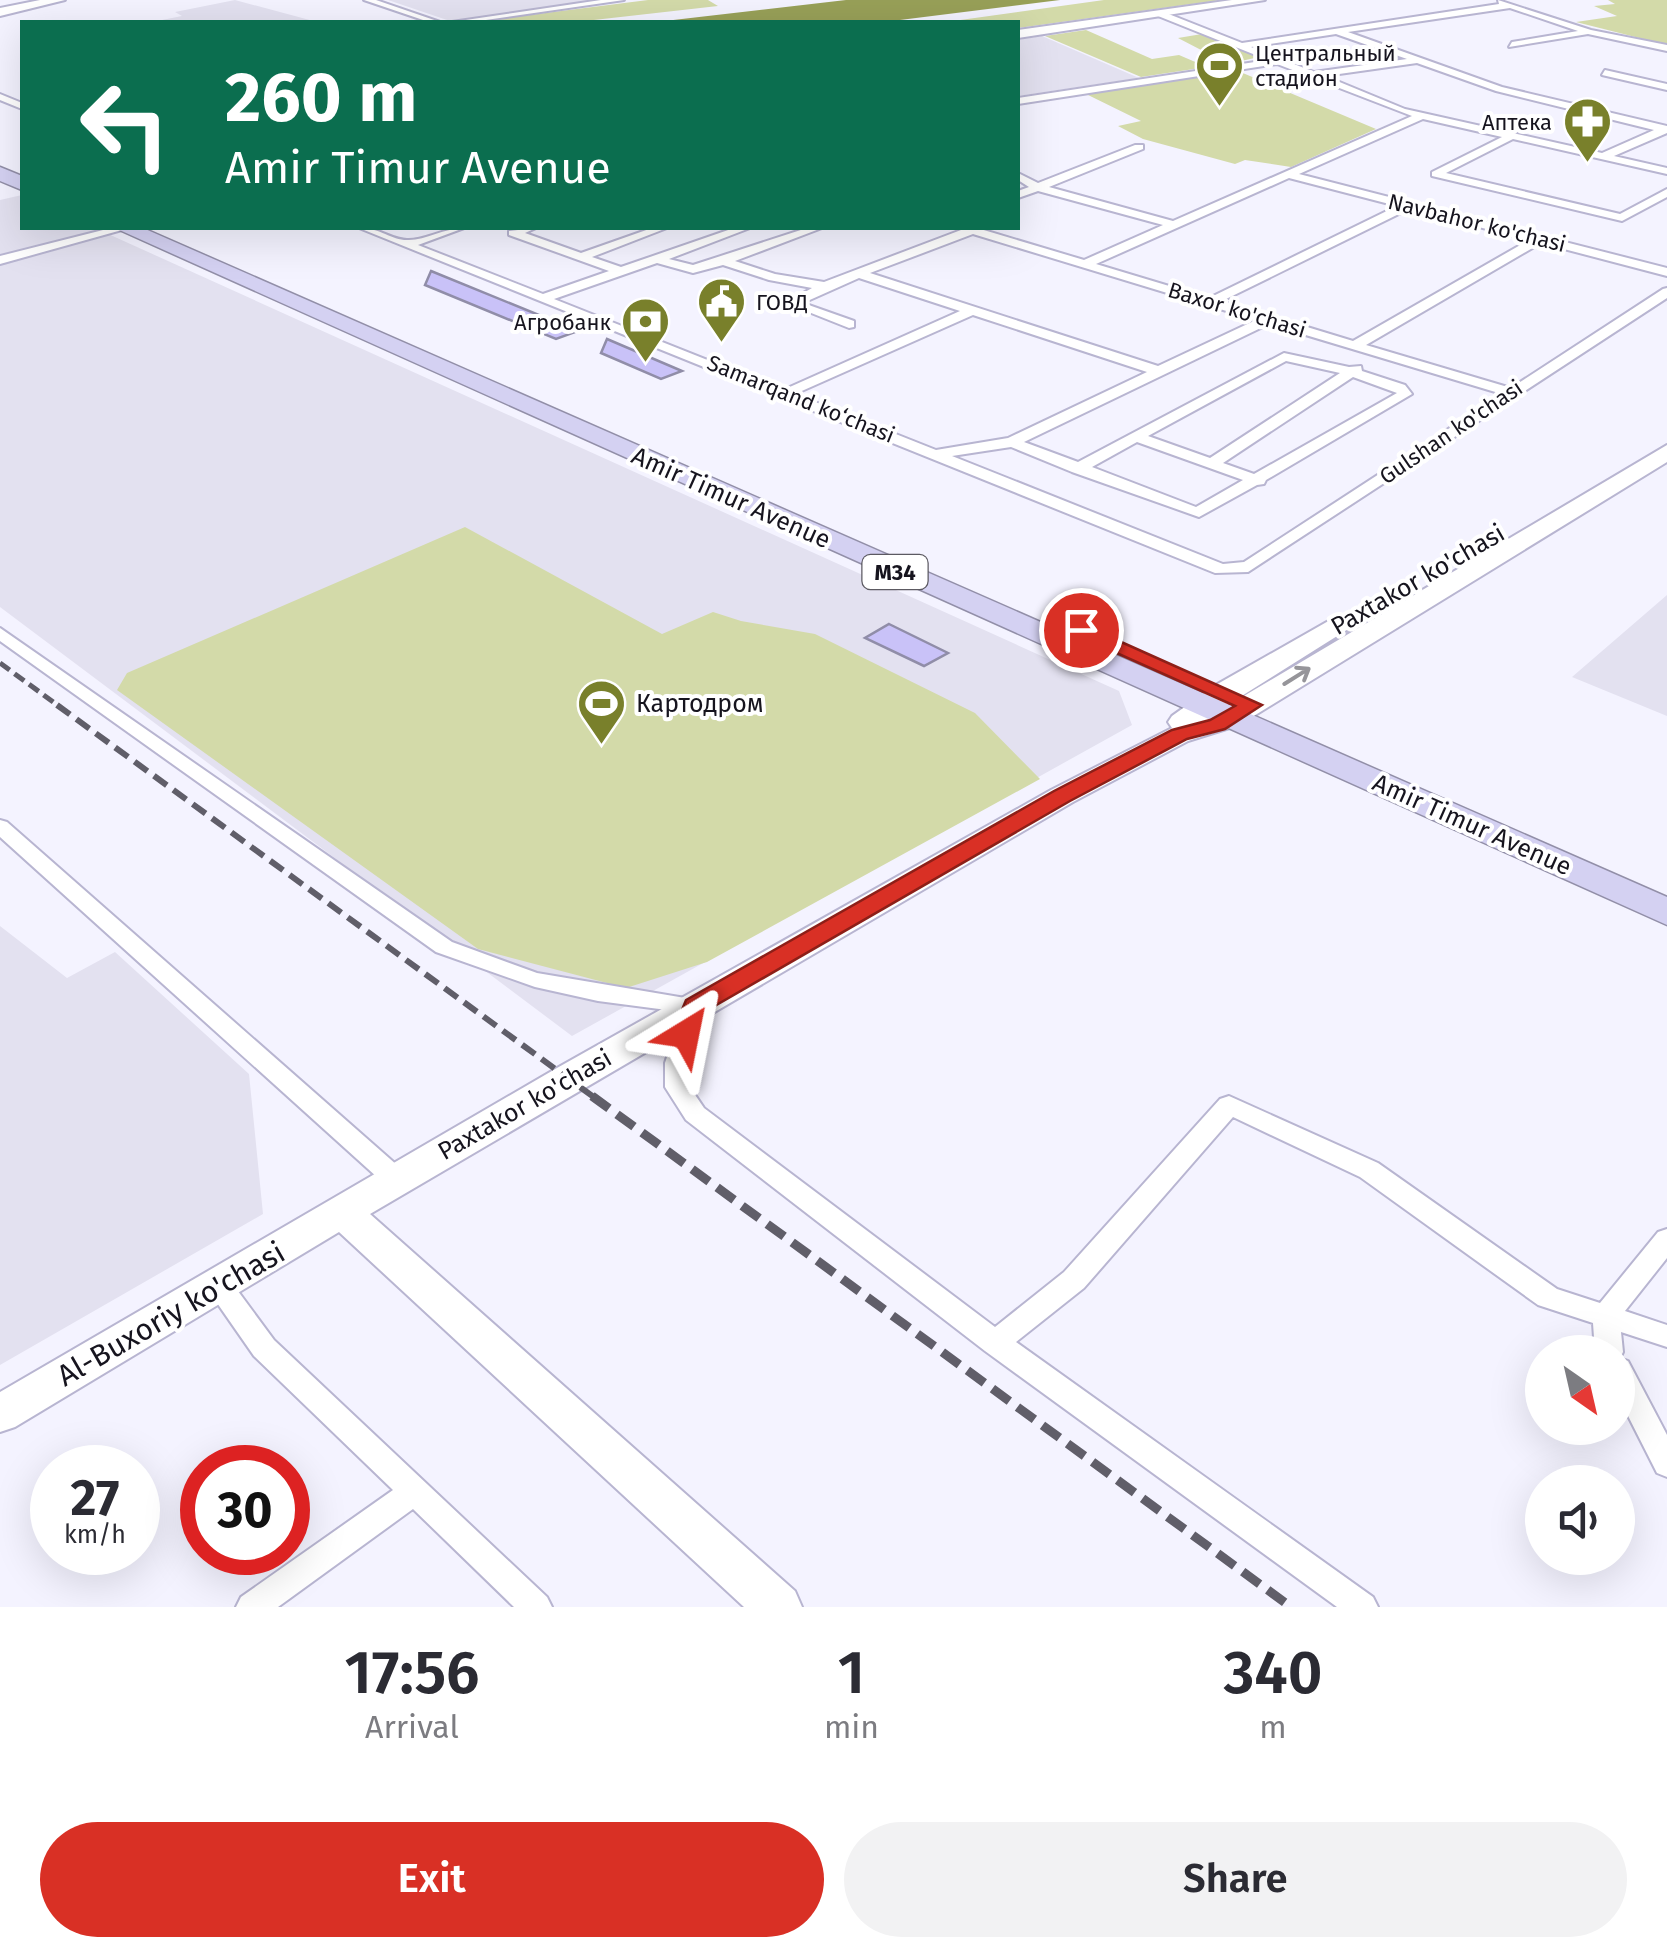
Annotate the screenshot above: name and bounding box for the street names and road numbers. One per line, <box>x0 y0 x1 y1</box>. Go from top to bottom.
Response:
street label: Navbahor ko'chasi <box>1385 188 1569 258</box>
street label: Baxor ko'chasi <box>1165 276 1309 344</box>
street label: Samarqand ko‘chasi <box>703 349 899 449</box>
street label: Gulshan ko'chasi <box>1374 374 1528 490</box>
street label: Amir Timur Avenue <box>627 441 835 555</box>
street label: Paxtakor ko'chasi <box>1326 518 1510 642</box>
road number: M34 <box>862 555 928 589</box>
street label: Amir Timur Avenue <box>1368 768 1576 882</box>
street label: Paxtakor ko'chasi <box>433 1043 617 1167</box>
street label: Al-Buxoriy ko'chasi <box>51 1234 291 1394</box>

